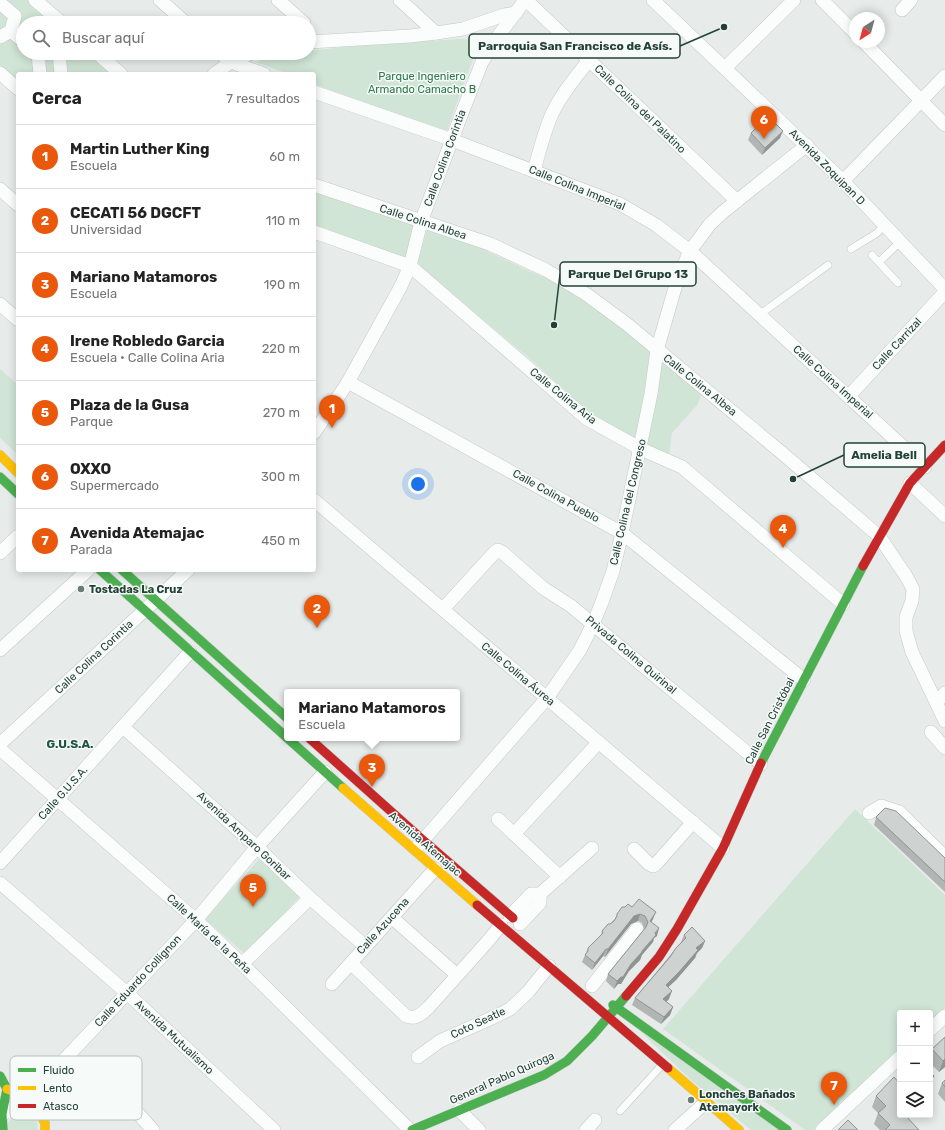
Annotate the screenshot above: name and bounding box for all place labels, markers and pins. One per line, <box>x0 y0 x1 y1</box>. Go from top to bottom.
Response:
callout: Parroquia San Francisco de Asís. <box>469 34 680 58</box>
pin: 6 <box>751 106 777 139</box>
callout: Parque Del Grupo 13 <box>560 262 696 286</box>
pin: 1 <box>319 395 345 428</box>
callout: Amelia Bell <box>844 443 925 467</box>
pin: 4 <box>770 515 796 548</box>
place label: Tostadas La Cruz <box>89 583 182 596</box>
marker: Tostadas La Cruz <box>76 584 86 594</box>
pin: 2 <box>304 595 330 628</box>
pin: 3 <box>359 754 385 787</box>
pin: 5 <box>240 874 266 907</box>
pin: 7 <box>821 1072 847 1105</box>
place label: Lonches Bañados Atemayork <box>699 1088 795 1114</box>
marker: Lonches Bañados Atemayork <box>686 1095 696 1105</box>

